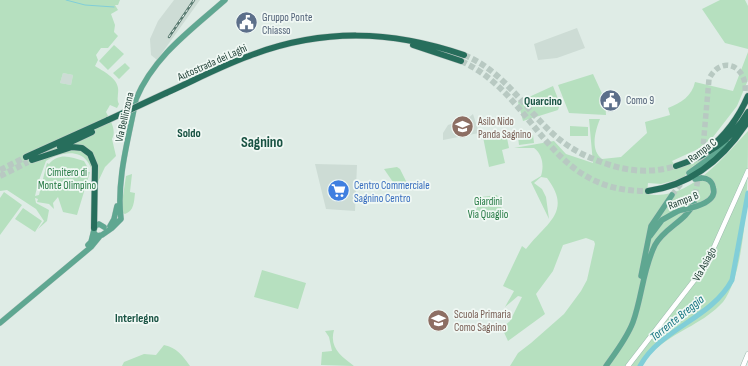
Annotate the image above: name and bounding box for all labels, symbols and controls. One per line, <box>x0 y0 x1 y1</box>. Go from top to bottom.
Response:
public building icon: Gruppo Ponte Chiasso <box>234 10 260 36</box>
place label: Gruppo Ponte Chiasso <box>262 11 312 37</box>
street label: Autostrada dei Laghi <box>175 41 249 84</box>
public building icon: Como 9 <box>597 87 623 113</box>
street label: Via Bellinzona <box>112 91 137 143</box>
district label: Quarcino <box>524 94 562 109</box>
place label: Como 9 <box>626 94 654 107</box>
school or university icon: Asilo Nido Panda Sagnino <box>449 114 475 140</box>
place label: Asilo Nido Panda Sagnino <box>477 115 532 141</box>
district label: Soldo <box>177 126 201 141</box>
district label: Sagnino <box>241 133 283 152</box>
street label: Rampa C <box>686 136 719 165</box>
park label: Cimitero di Monte Olimpino <box>38 166 96 192</box>
supermarket icon: Centro Commerciale Sagnino Centro <box>326 178 352 204</box>
place label: Centro Commerciale Sagnino Centro <box>354 179 430 205</box>
street label: Rampa B <box>666 189 700 212</box>
park label: Giardini Via Quaglio <box>468 195 509 221</box>
street label: Via Asiago <box>690 245 719 284</box>
water label: Torrente Breggia <box>647 292 707 345</box>
school or university icon: Scuola Primaria Como Sagnino <box>425 307 451 333</box>
place label: Scuola Primaria Como Sagnino <box>454 308 511 334</box>
district label: Interlegno <box>115 311 159 326</box>

